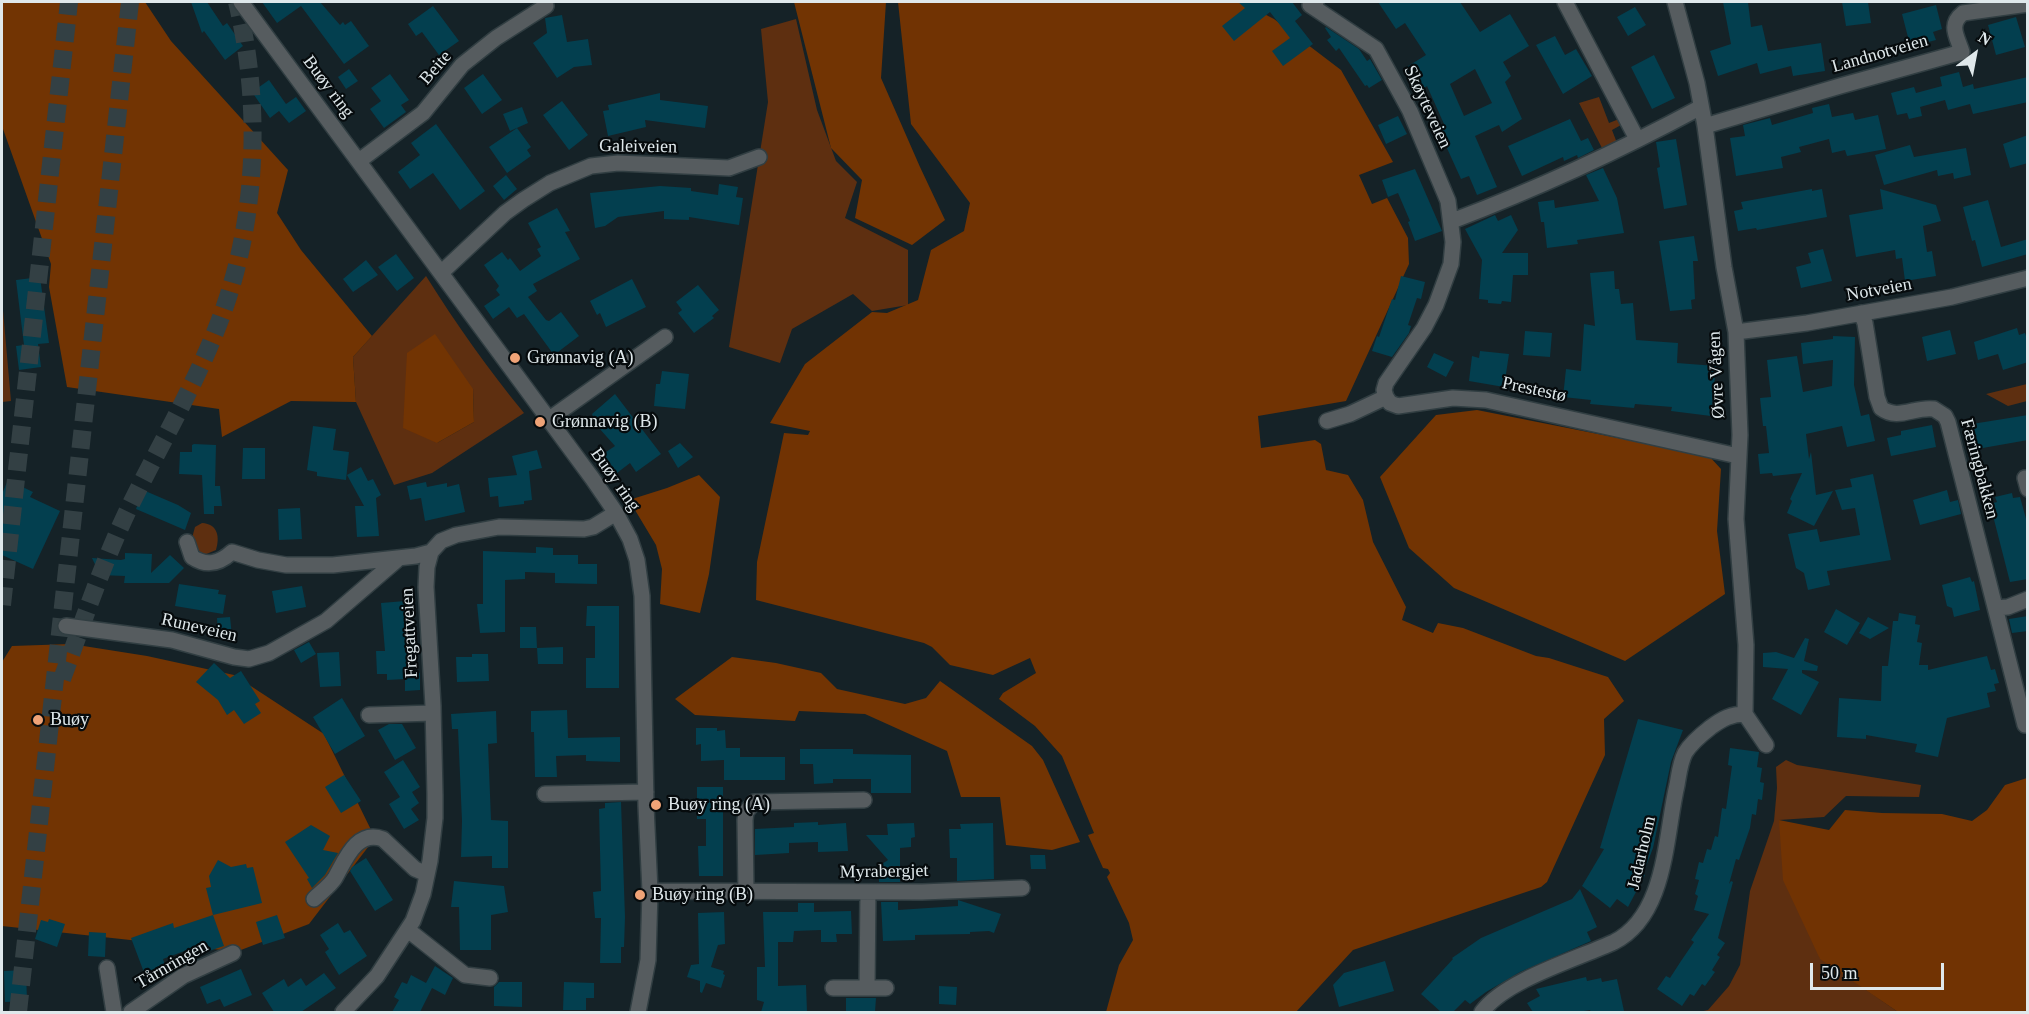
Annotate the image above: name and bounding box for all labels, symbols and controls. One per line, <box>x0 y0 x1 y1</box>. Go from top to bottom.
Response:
north arrow <box>1945 24 2005 84</box>
text: N <box>1975 28 1994 49</box>
street label: Landnotveien <box>1829 30 1931 78</box>
street label: Beite <box>415 47 457 89</box>
street label: Buøy ring <box>298 52 358 122</box>
street label: Skøyteveien <box>1398 62 1456 152</box>
street label: Galeiveien <box>599 136 677 158</box>
street label: Notveien <box>1845 274 1913 306</box>
street label: Øvre Vågen <box>1704 331 1730 419</box>
place label: Grønnavig (A) <box>527 347 633 369</box>
marker: Grønnavig (A) <box>508 351 522 365</box>
street label: Prestestø <box>1500 373 1568 407</box>
place label: Grønnavig (B) <box>552 411 657 433</box>
marker: Grønnavig (B) <box>533 415 547 429</box>
street label: Færingbakken <box>1955 416 2003 522</box>
street label: Buøy ring <box>585 444 645 516</box>
street label: Fregattveien <box>397 588 423 678</box>
street label: Runeveien <box>159 609 239 647</box>
place label: Buøy <box>50 709 89 731</box>
marker: Buøy <box>31 713 45 727</box>
place label: Buøy ring (A) <box>668 794 770 816</box>
marker: Buøy ring (A) <box>649 798 663 812</box>
street label: Jadarholm <box>1623 814 1661 892</box>
street label: Myrabergjet <box>839 860 929 884</box>
place label: Buøy ring (B) <box>652 884 753 906</box>
marker: Buøy ring (B) <box>633 888 647 902</box>
street label: Tårnringen <box>132 936 212 994</box>
scale bar <box>1813 951 1946 989</box>
text: 50 m <box>1821 963 1858 983</box>

